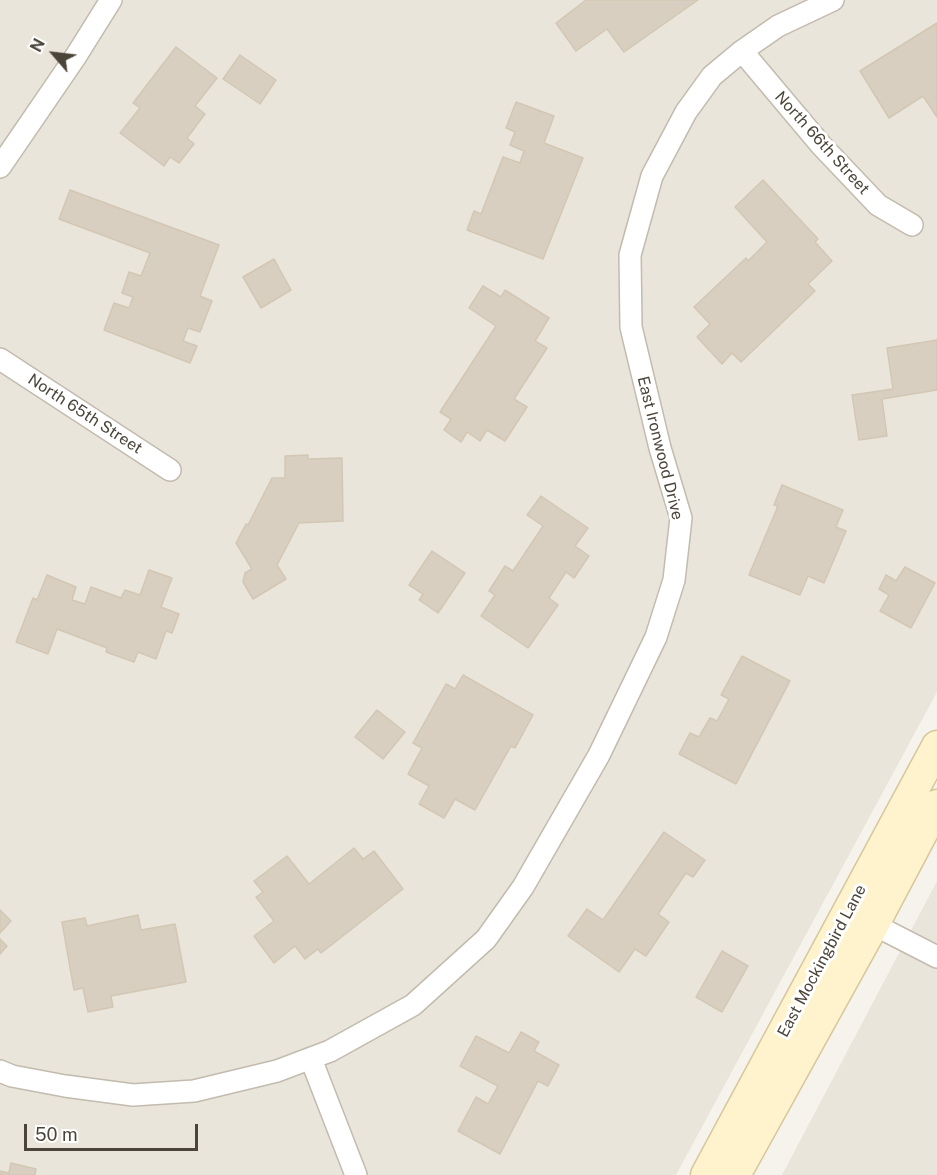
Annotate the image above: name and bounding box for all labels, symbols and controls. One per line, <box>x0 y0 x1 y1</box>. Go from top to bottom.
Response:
north arrow <box>24 24 84 84</box>
text: N <box>26 35 49 55</box>
street label: North 66th Street <box>771 87 873 199</box>
street label: North 65th Street <box>24 370 146 458</box>
street label: East Ironwood Drive <box>633 374 687 522</box>
street label: East Mockingbird Lane <box>774 882 870 1040</box>
scale bar <box>27 1112 201 1150</box>
text: 50 m <box>35 1124 78 1145</box>

